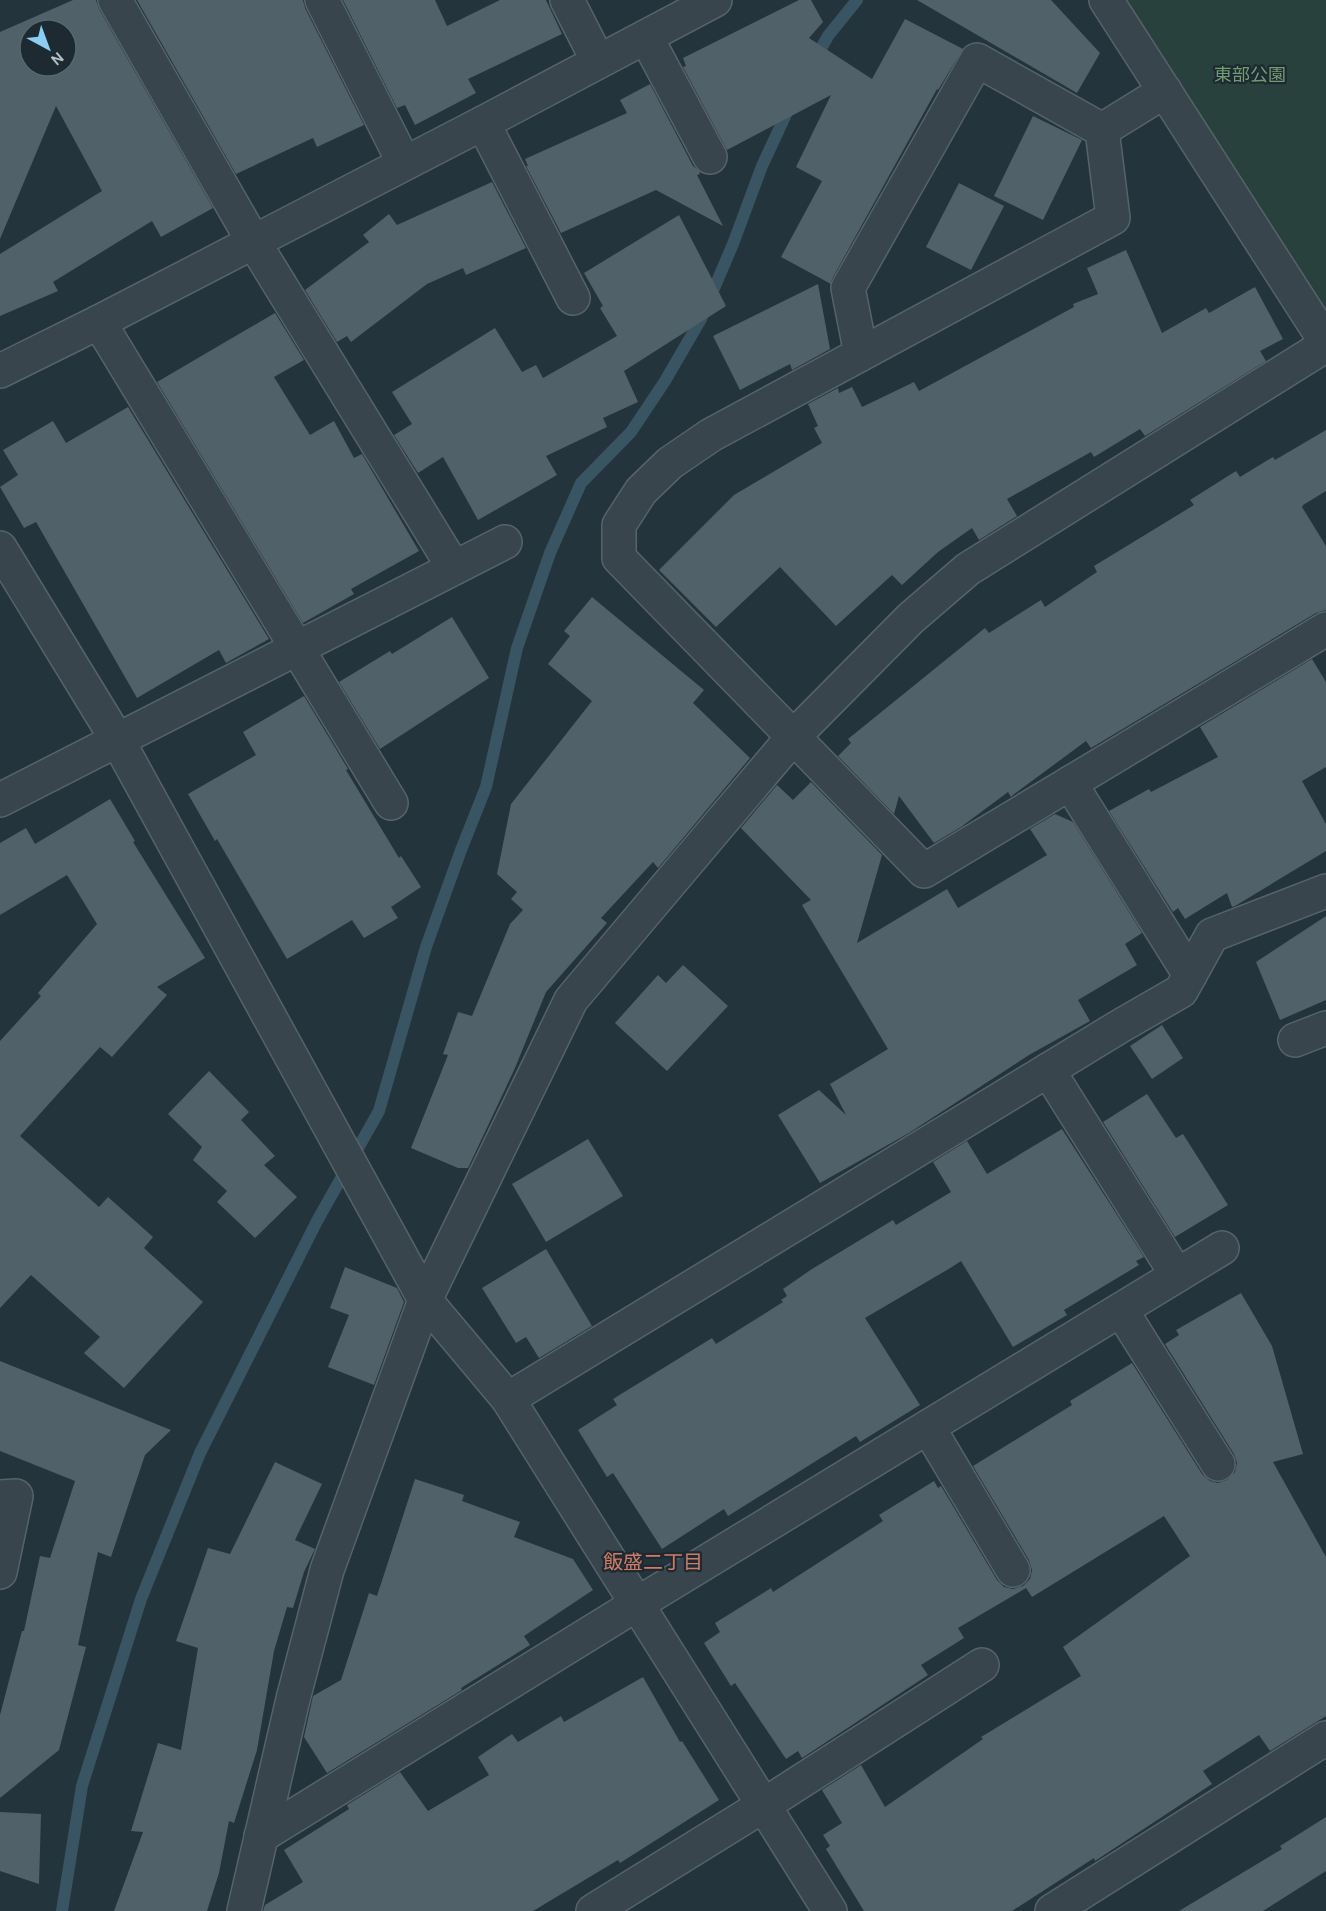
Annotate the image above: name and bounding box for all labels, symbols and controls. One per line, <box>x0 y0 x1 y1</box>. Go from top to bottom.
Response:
north arrow <box>18 18 78 78</box>
text: N <box>47 48 68 70</box>
park label: 東部公園 <box>1214 64 1286 86</box>
district label: 飯盛二丁目 <box>603 1551 703 1574</box>

